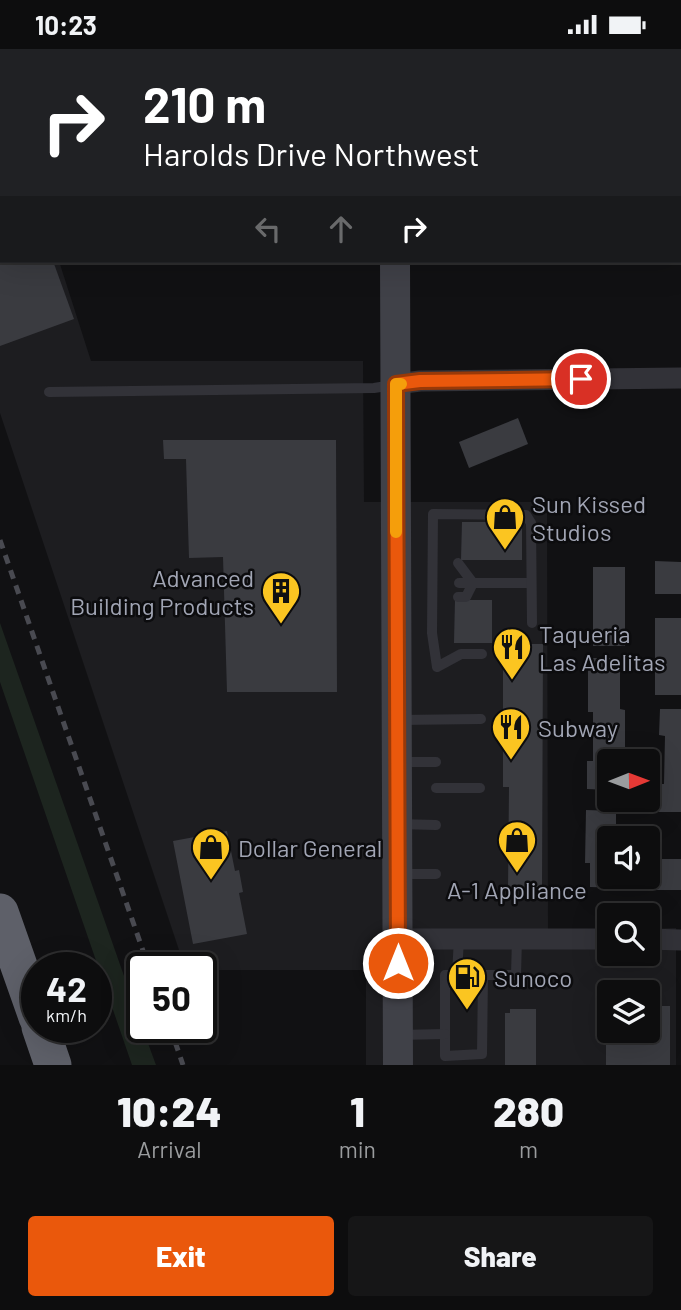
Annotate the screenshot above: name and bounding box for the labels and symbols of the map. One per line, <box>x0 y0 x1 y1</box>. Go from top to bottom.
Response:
pin <box>551 349 611 409</box>
place label: Sun Kissed Studios <box>532 489 646 546</box>
shop icon: Sun Kissed Studios <box>484 496 526 551</box>
place label: Advanced Building Products <box>70 563 254 620</box>
building icon: Advanced Building Products <box>260 570 302 625</box>
place label: Taqueria Las Adelitas <box>539 619 666 676</box>
restaurant icon: Taqueria Las Adelitas <box>491 626 533 681</box>
restaurant icon: Subway <box>490 706 532 761</box>
place label: Subway <box>538 713 618 742</box>
north arrow <box>597 749 660 812</box>
shop icon: A-1 Appliance <box>496 819 538 874</box>
shop icon: Dollar General <box>190 826 232 881</box>
place label: Dollar General <box>238 833 382 862</box>
place label: A-1 Appliance <box>447 875 587 904</box>
position arrow <box>361 926 435 1000</box>
speed limit sign: 50 <box>126 952 217 1043</box>
fuel station icon: Sunoco <box>446 956 488 1011</box>
place label: Sunoco <box>494 963 572 992</box>

